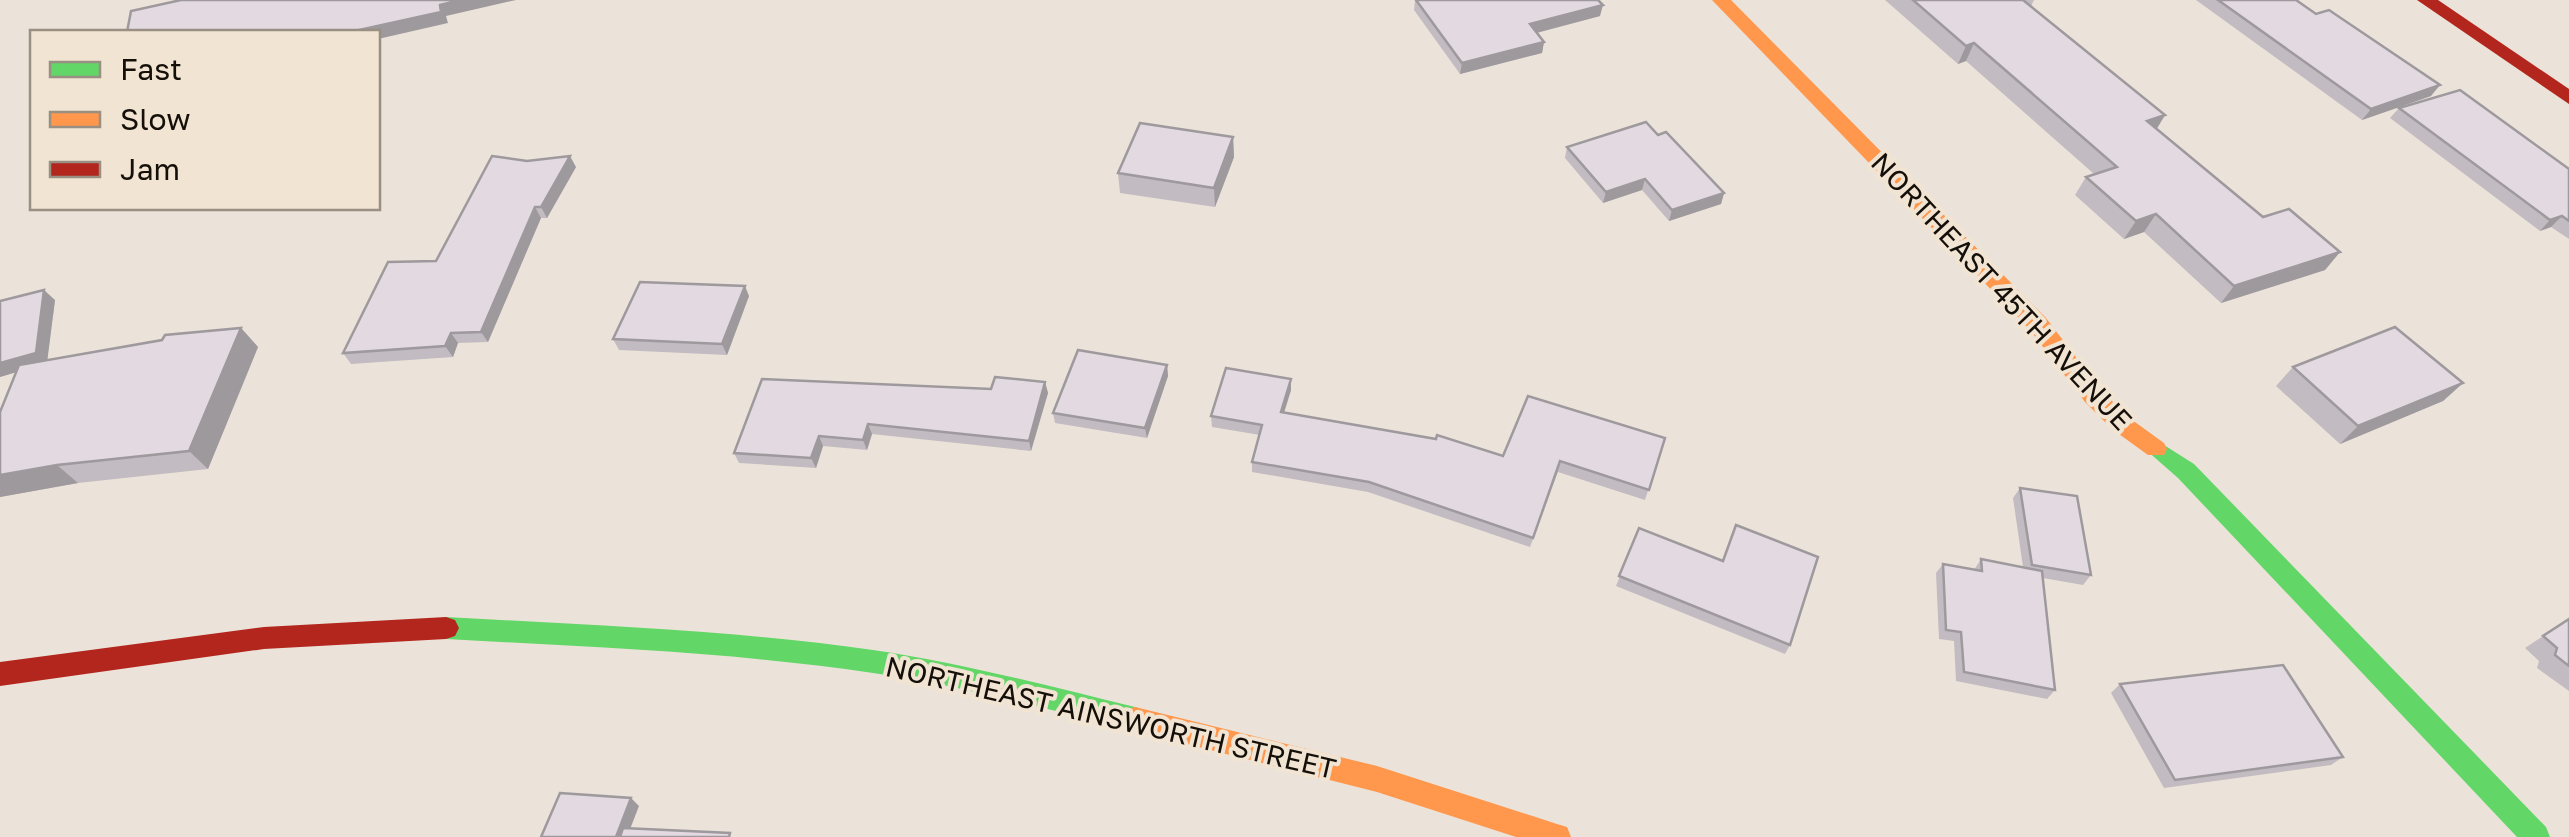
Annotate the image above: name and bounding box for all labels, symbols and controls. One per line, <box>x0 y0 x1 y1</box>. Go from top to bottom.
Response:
legend <box>30 30 380 210</box>
text: Fast <box>120 51 182 87</box>
text: Slow <box>120 101 191 137</box>
street label: NORTHEAST 45TH AVENUE <box>1865 146 2139 436</box>
text: Jam <box>120 151 180 187</box>
street label: NORTHEAST AINSWORTH STREET <box>883 649 1339 785</box>

